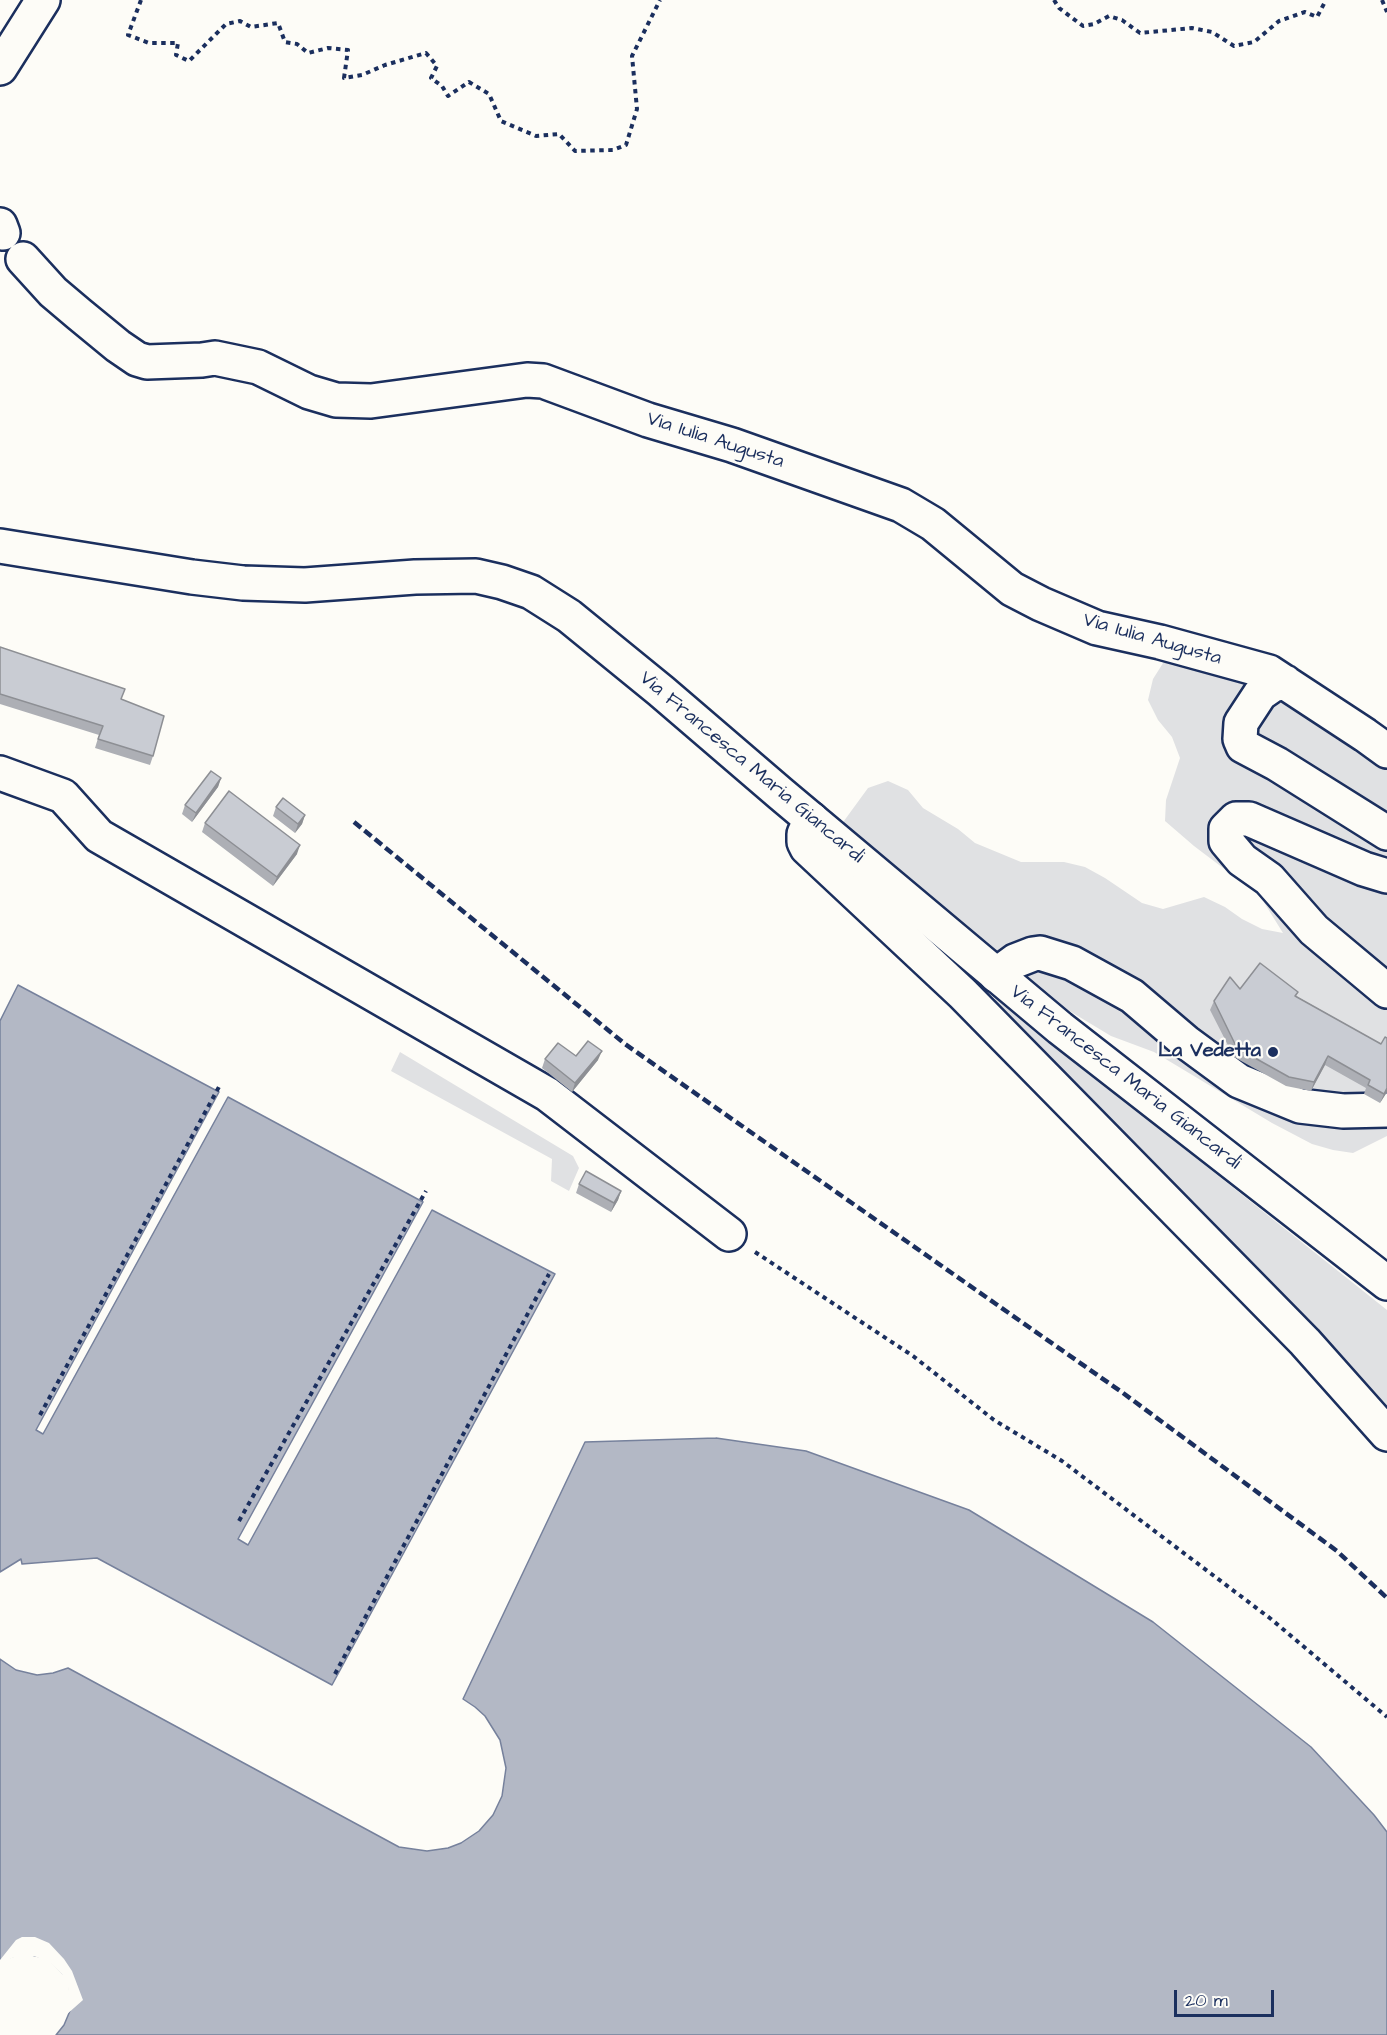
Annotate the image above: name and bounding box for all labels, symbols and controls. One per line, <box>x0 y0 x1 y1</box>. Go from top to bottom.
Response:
street label: Via Iulia Augusta <box>643 407 787 475</box>
street label: Via Iulia Augusta <box>1080 609 1224 671</box>
street label: Via Francesca Maria Giancardi <box>634 667 868 869</box>
street label: Via Francesca Maria Giancardi <box>1005 980 1245 1176</box>
place label: La Vedetta <box>1158 1040 1261 1064</box>
marker: La Vedetta <box>1266 1045 1280 1059</box>
scale bar <box>1177 1978 1278 2016</box>
text: 20 m <box>1185 1988 1228 2013</box>

